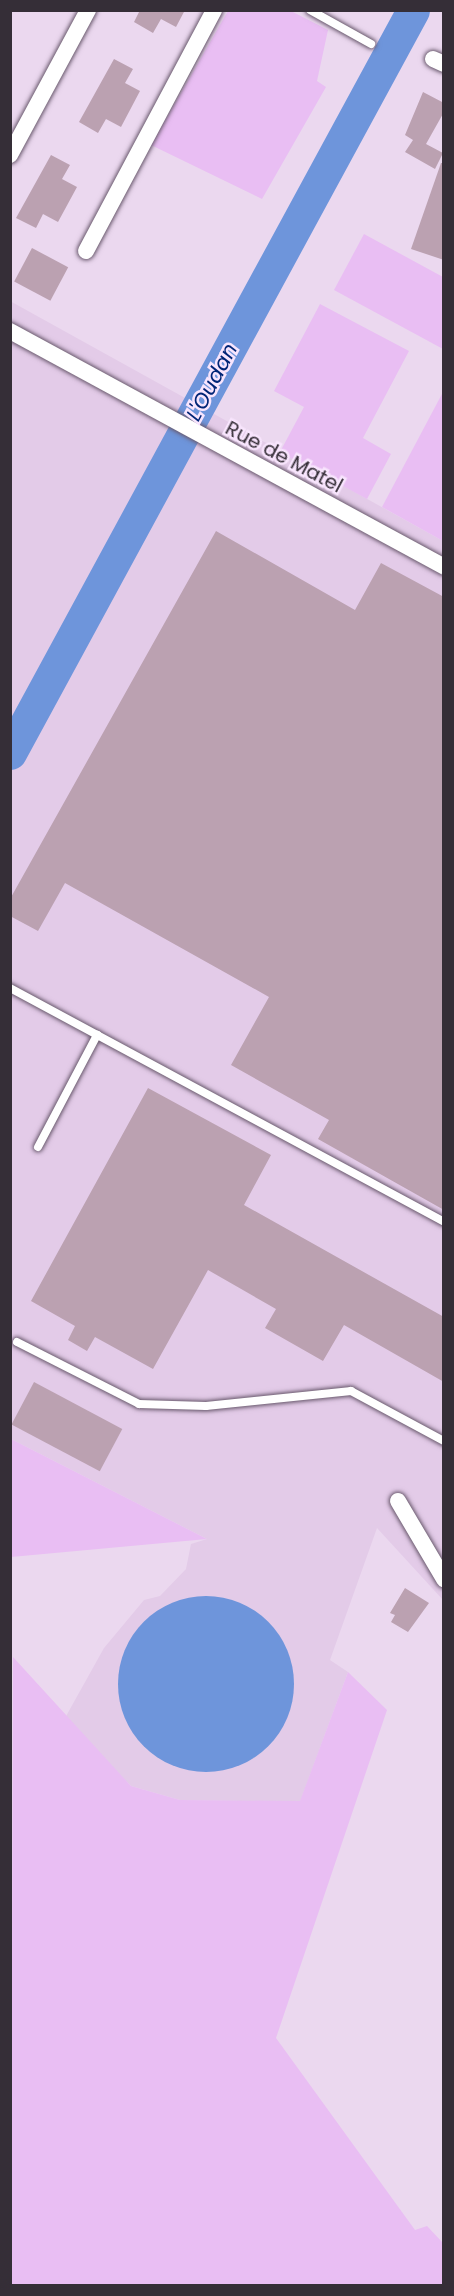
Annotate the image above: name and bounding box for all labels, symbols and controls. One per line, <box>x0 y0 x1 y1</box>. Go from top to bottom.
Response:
water label: L'Oudan <box>181 339 243 425</box>
street label: Rue de Matel <box>221 416 347 498</box>

